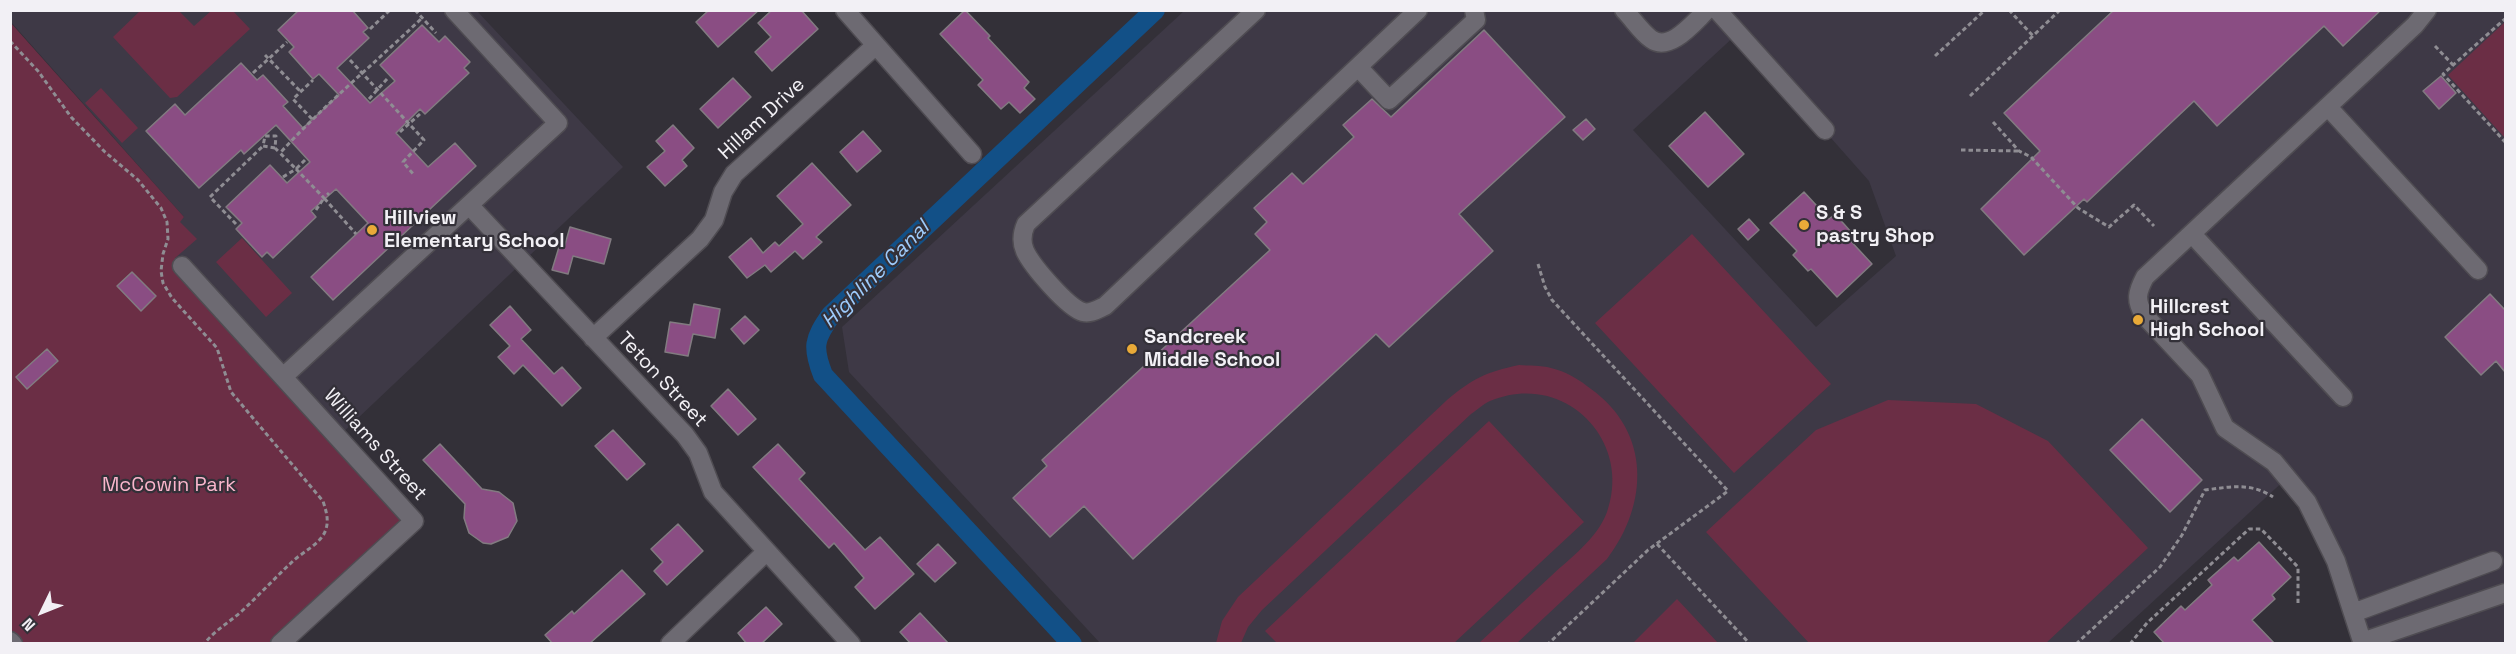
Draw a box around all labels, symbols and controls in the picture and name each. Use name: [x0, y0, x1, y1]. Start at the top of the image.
street label: Hillam Drive: [714, 73, 810, 165]
place label: S & S pastry Shop: [1816, 202, 1934, 249]
place label: Hillview Elementary School: [384, 207, 565, 254]
water label: Highline Canal: [817, 216, 935, 334]
marker: S & S pastry Shop: [1797, 218, 1811, 232]
marker: Hillview Elementary School: [365, 223, 379, 237]
place label: Hillcrest High School: [2150, 296, 2265, 343]
marker: Hillcrest High School: [2131, 313, 2145, 327]
place label: Sandcreek Middle School: [1144, 326, 1280, 373]
street label: Teton Street: [612, 328, 712, 432]
marker: Sandcreek Middle School: [1125, 342, 1139, 356]
street label: Williams Street: [318, 384, 432, 506]
park label: McCowin Park: [102, 474, 236, 498]
north arrow: [12, 582, 72, 642]
text: N: [17, 614, 40, 636]

